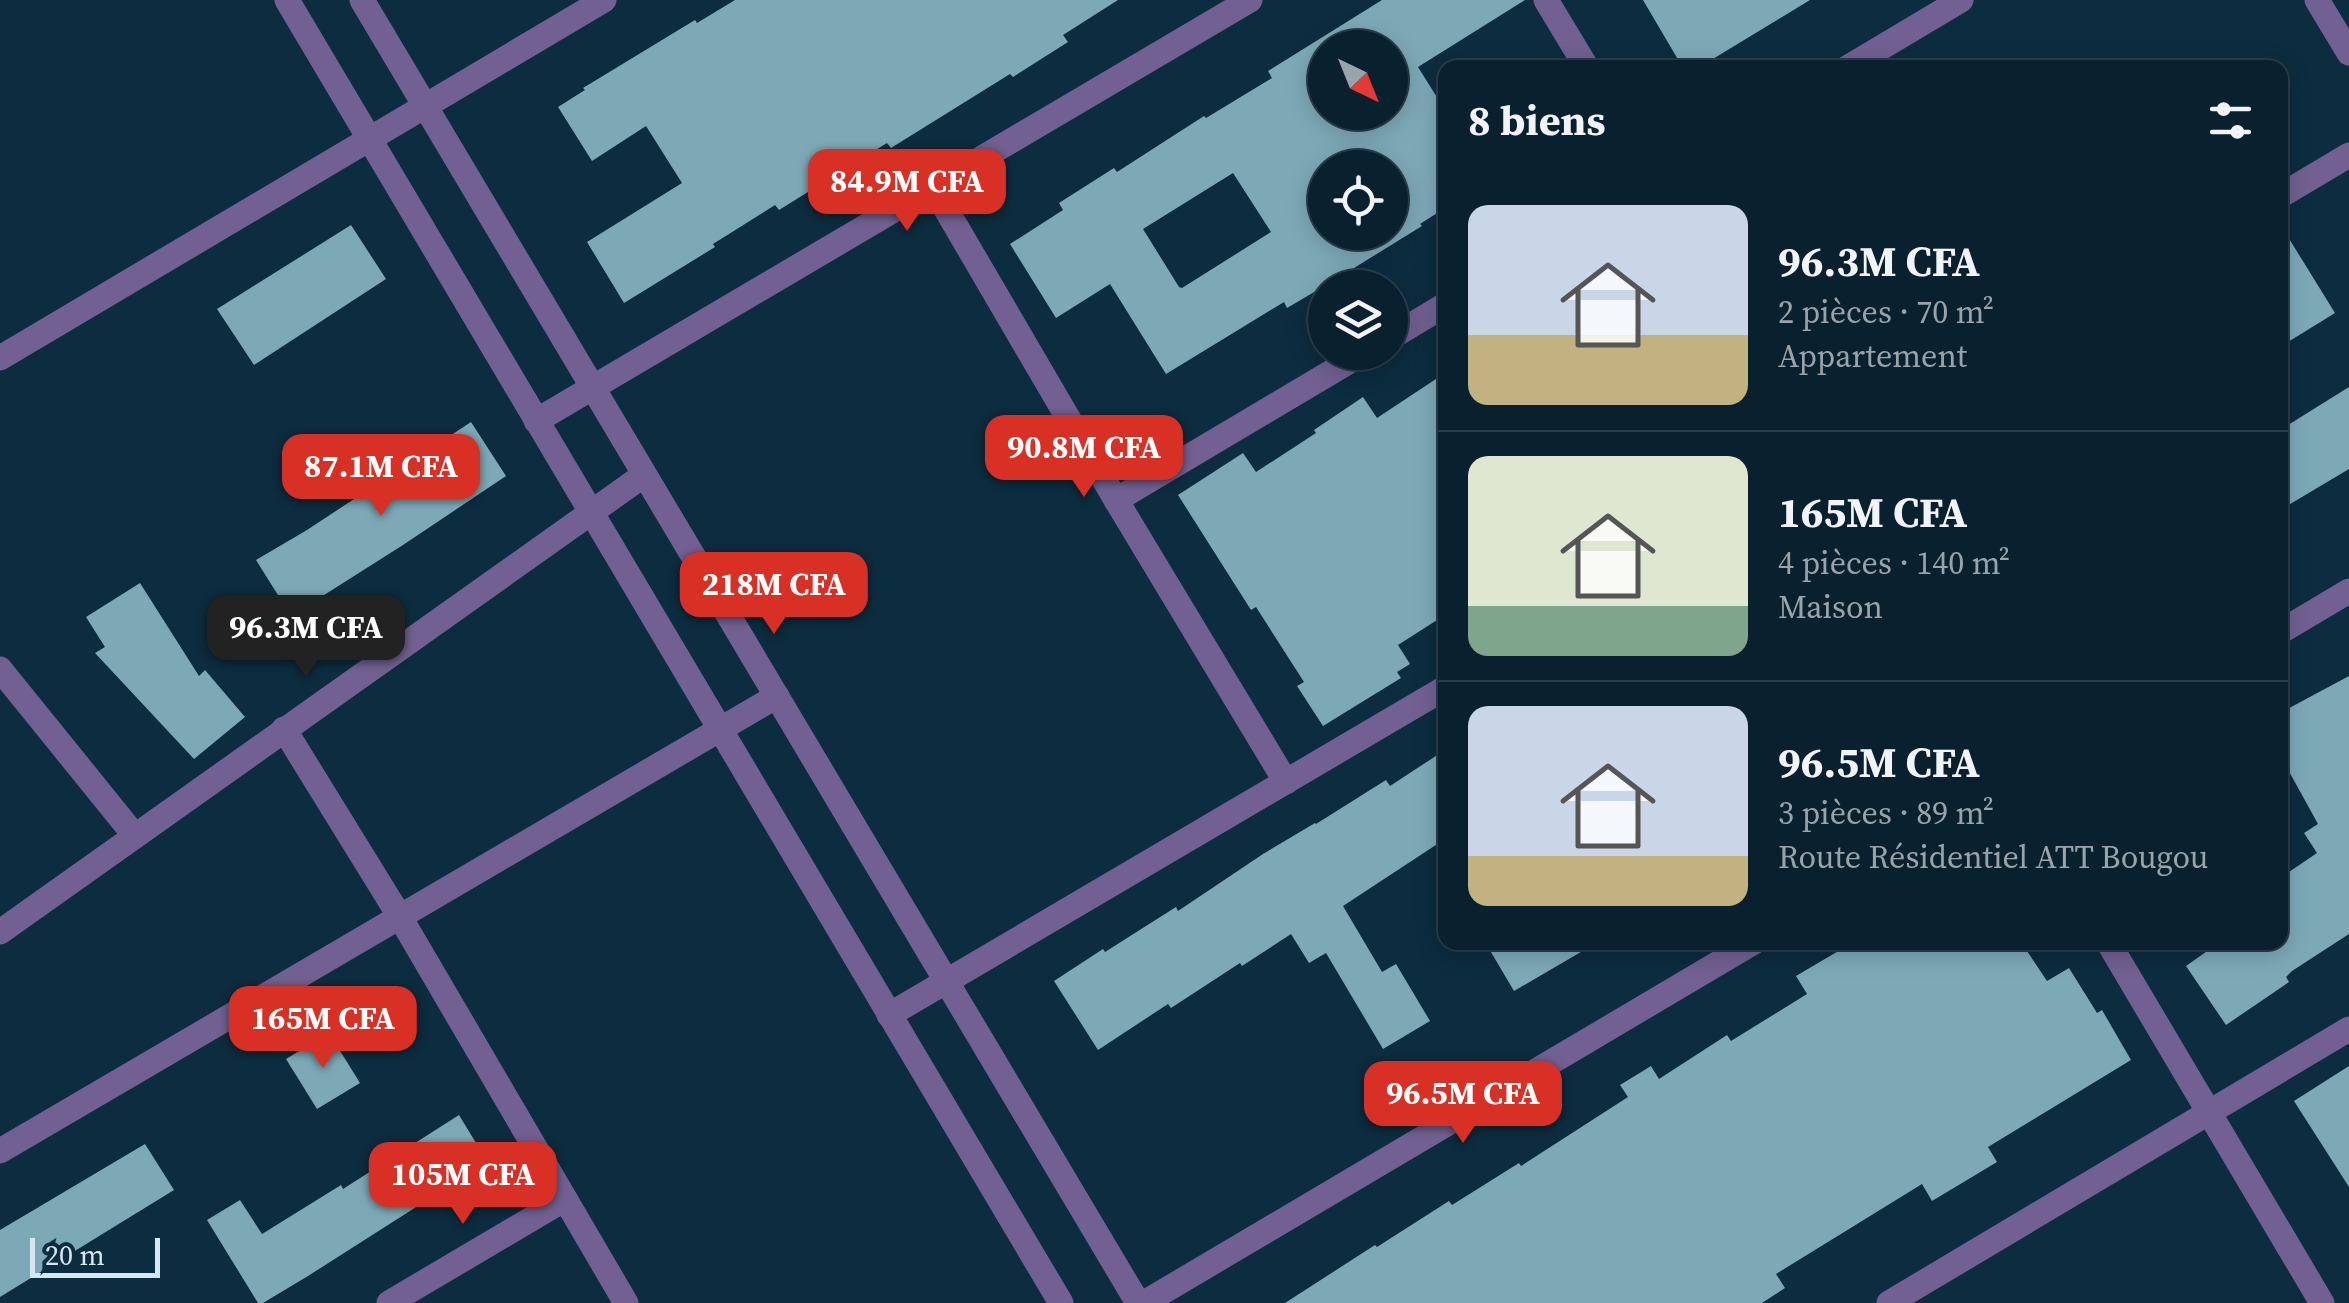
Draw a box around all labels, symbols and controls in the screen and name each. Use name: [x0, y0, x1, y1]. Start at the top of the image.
north arrow: [1308, 30, 1408, 130]
map controls: [1308, 30, 1408, 370]
text: 8 biens: [1468, 91, 1606, 149]
icon: filters: [2203, 93, 2258, 148]
pin: 84.9M CFA: [793, 149, 1021, 234]
button: locate: [1308, 150, 1408, 250]
text: 84.9M CFA: [830, 159, 984, 203]
text: 96.3M CFA: [1778, 232, 1980, 290]
icon: home: [1548, 245, 1668, 365]
button: layers: [1308, 270, 1408, 370]
text: 2 pièces · 70 m²: [1778, 290, 1994, 334]
text: Appartement: [1778, 334, 1967, 378]
pin: 90.8M CFA: [970, 415, 1198, 500]
text: 90.8M CFA: [1007, 425, 1161, 469]
pin: 87.1M CFA: [267, 434, 495, 519]
text: 87.1M CFA: [304, 444, 458, 488]
text: 165M CFA: [1778, 483, 1968, 541]
icon: home: [1548, 496, 1668, 616]
text: 4 pièces · 140 m²: [1778, 541, 2010, 585]
pin: 218M CFA: [671, 552, 877, 637]
text: 218M CFA: [702, 562, 846, 606]
text: Maison: [1778, 585, 1883, 629]
pin: 96.3M CFA: [192, 595, 420, 680]
text: 96.3M CFA: [229, 605, 383, 649]
text: 96.5M CFA: [1778, 733, 1980, 791]
icon: home: [1548, 746, 1668, 866]
text: 3 pièces · 89 m²: [1778, 791, 1994, 835]
text: Route Résidentiel ATT Bougou: [1778, 835, 2209, 879]
pin: 165M CFA: [220, 986, 426, 1071]
text: 165M CFA: [251, 996, 395, 1040]
pin: 96.5M CFA: [1349, 1061, 1577, 1146]
text: 96.5M CFA: [1386, 1071, 1540, 1115]
pin: 105M CFA: [360, 1142, 566, 1227]
text: 105M CFA: [391, 1152, 535, 1196]
scale bar: [30, 1233, 160, 1278]
text: 20 m: [45, 1236, 105, 1274]

